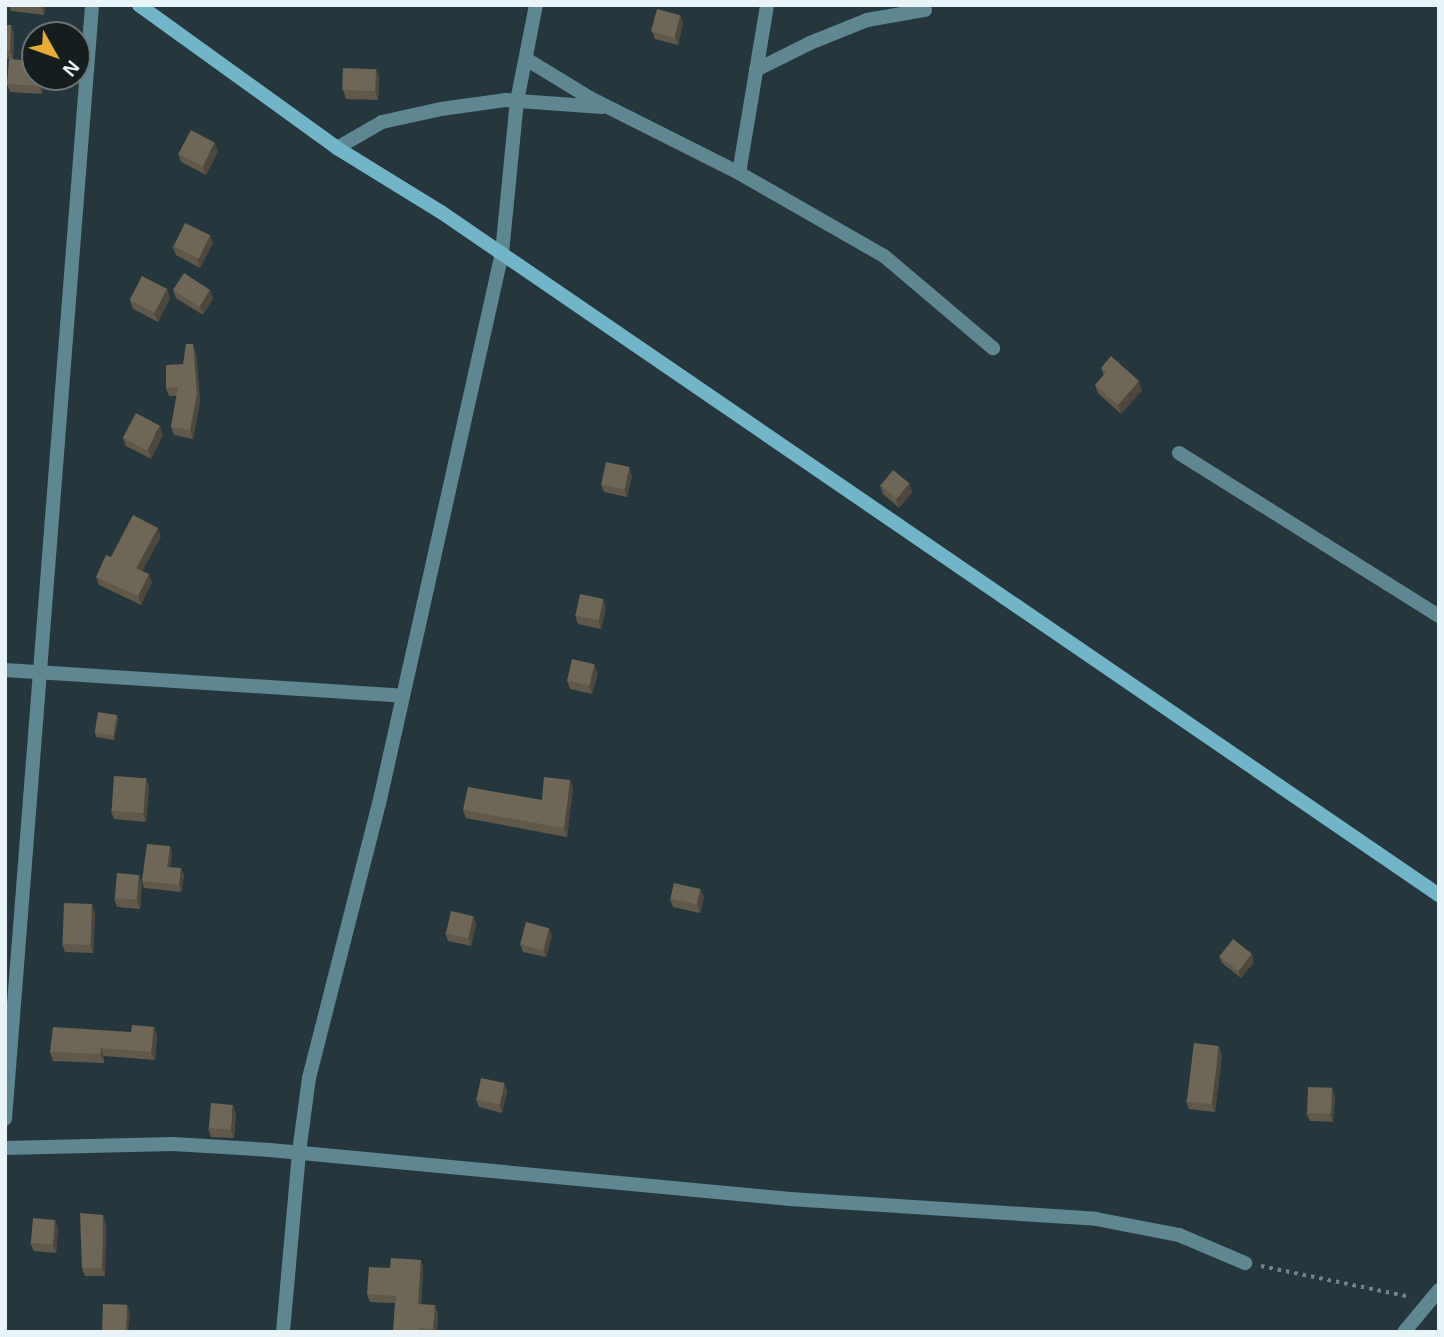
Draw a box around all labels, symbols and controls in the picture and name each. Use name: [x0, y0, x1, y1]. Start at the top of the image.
north arrow: [21, 21, 91, 91]
text: N: [58, 57, 83, 81]

